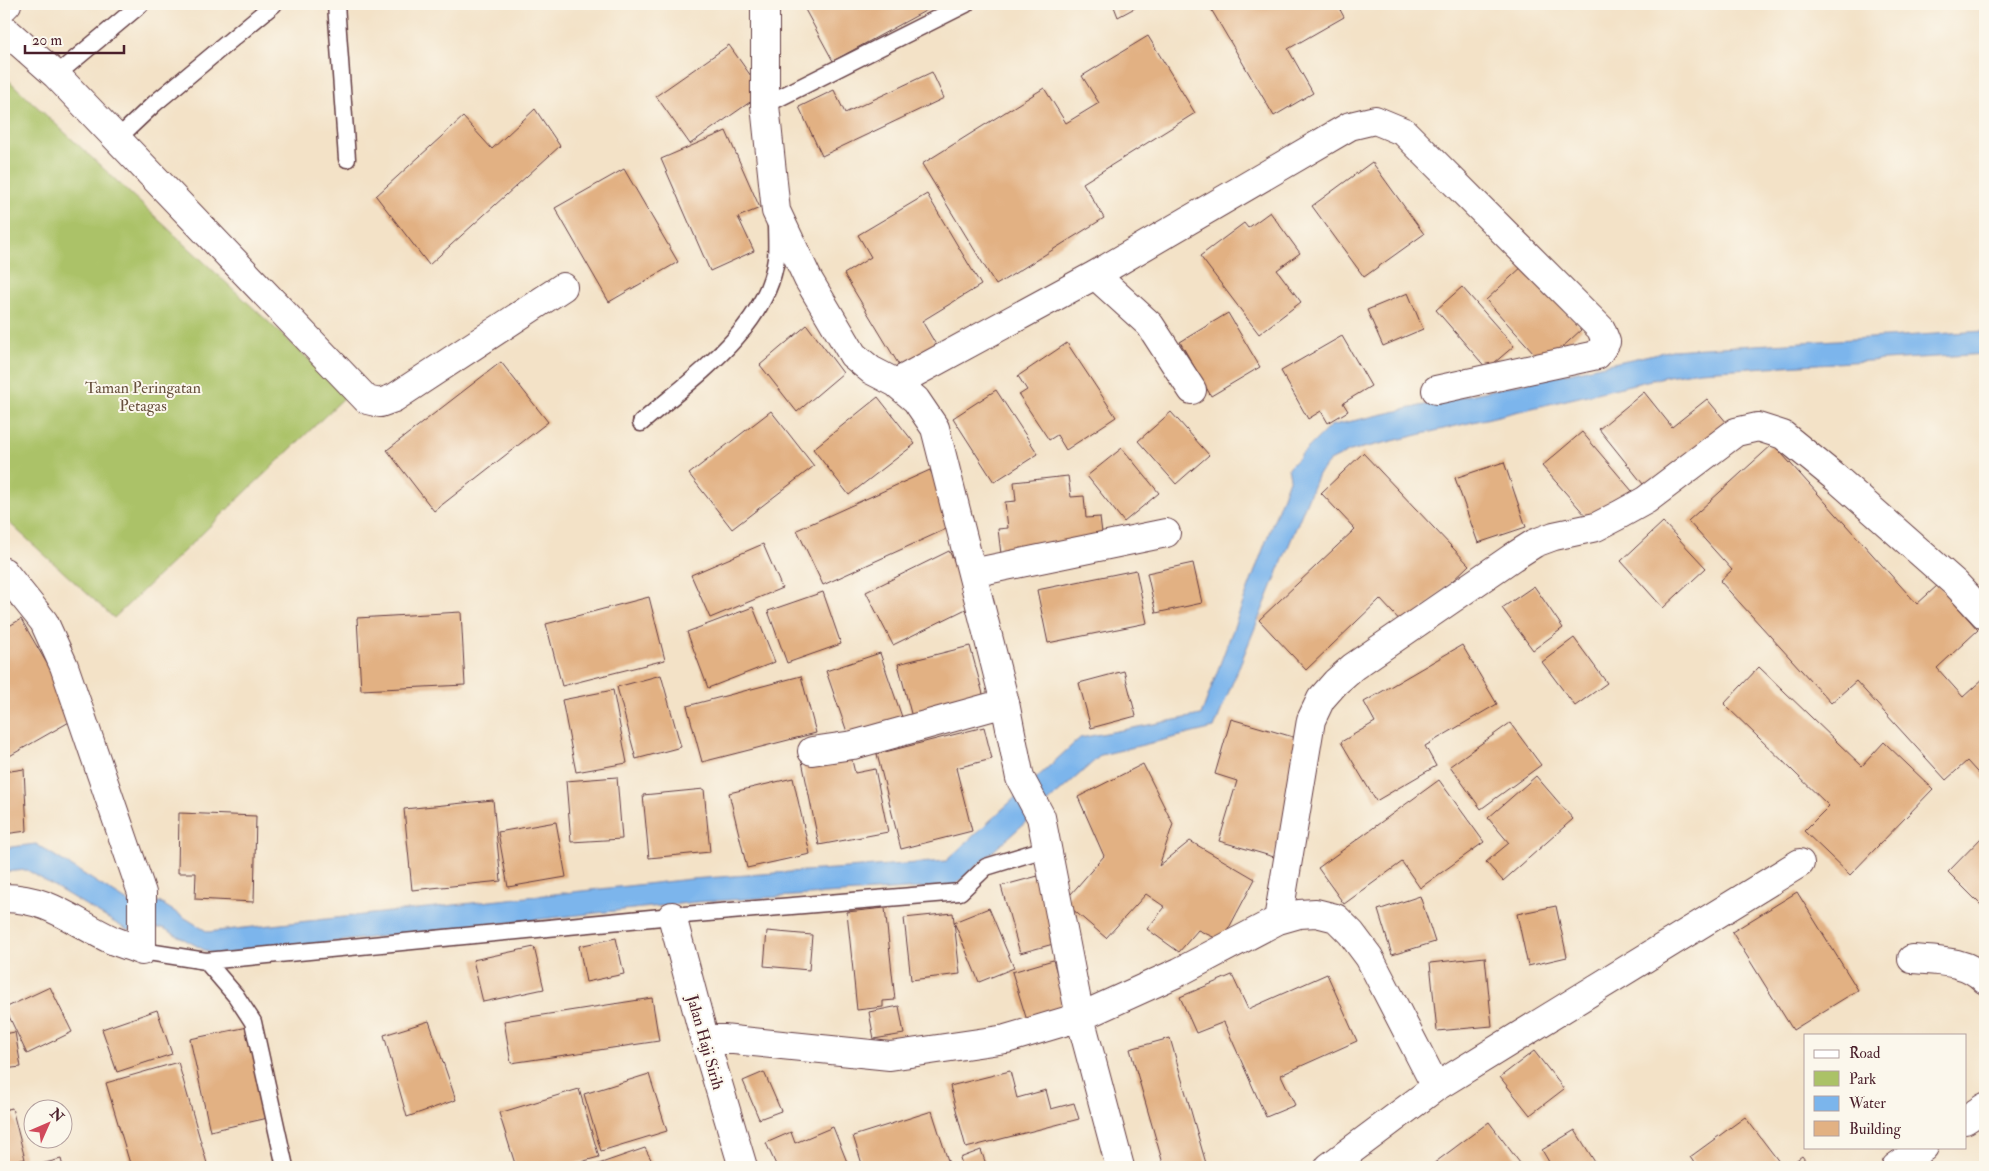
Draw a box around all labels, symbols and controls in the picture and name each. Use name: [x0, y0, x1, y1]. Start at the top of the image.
scale bar: [25, 22, 124, 54]
text: 20 m: [32, 31, 62, 50]
park label: Taman Peringatan Petagas: [85, 378, 201, 416]
street label: Jalan Haji Sirih: [681, 992, 728, 1093]
legend: [1804, 1034, 1966, 1148]
text: Road: [1849, 1044, 1881, 1063]
text: Park: [1849, 1070, 1876, 1089]
text: Water: [1848, 1094, 1886, 1113]
north arrow: [22, 1098, 72, 1148]
text: N: [46, 1104, 68, 1126]
text: Building: [1849, 1120, 1901, 1139]

